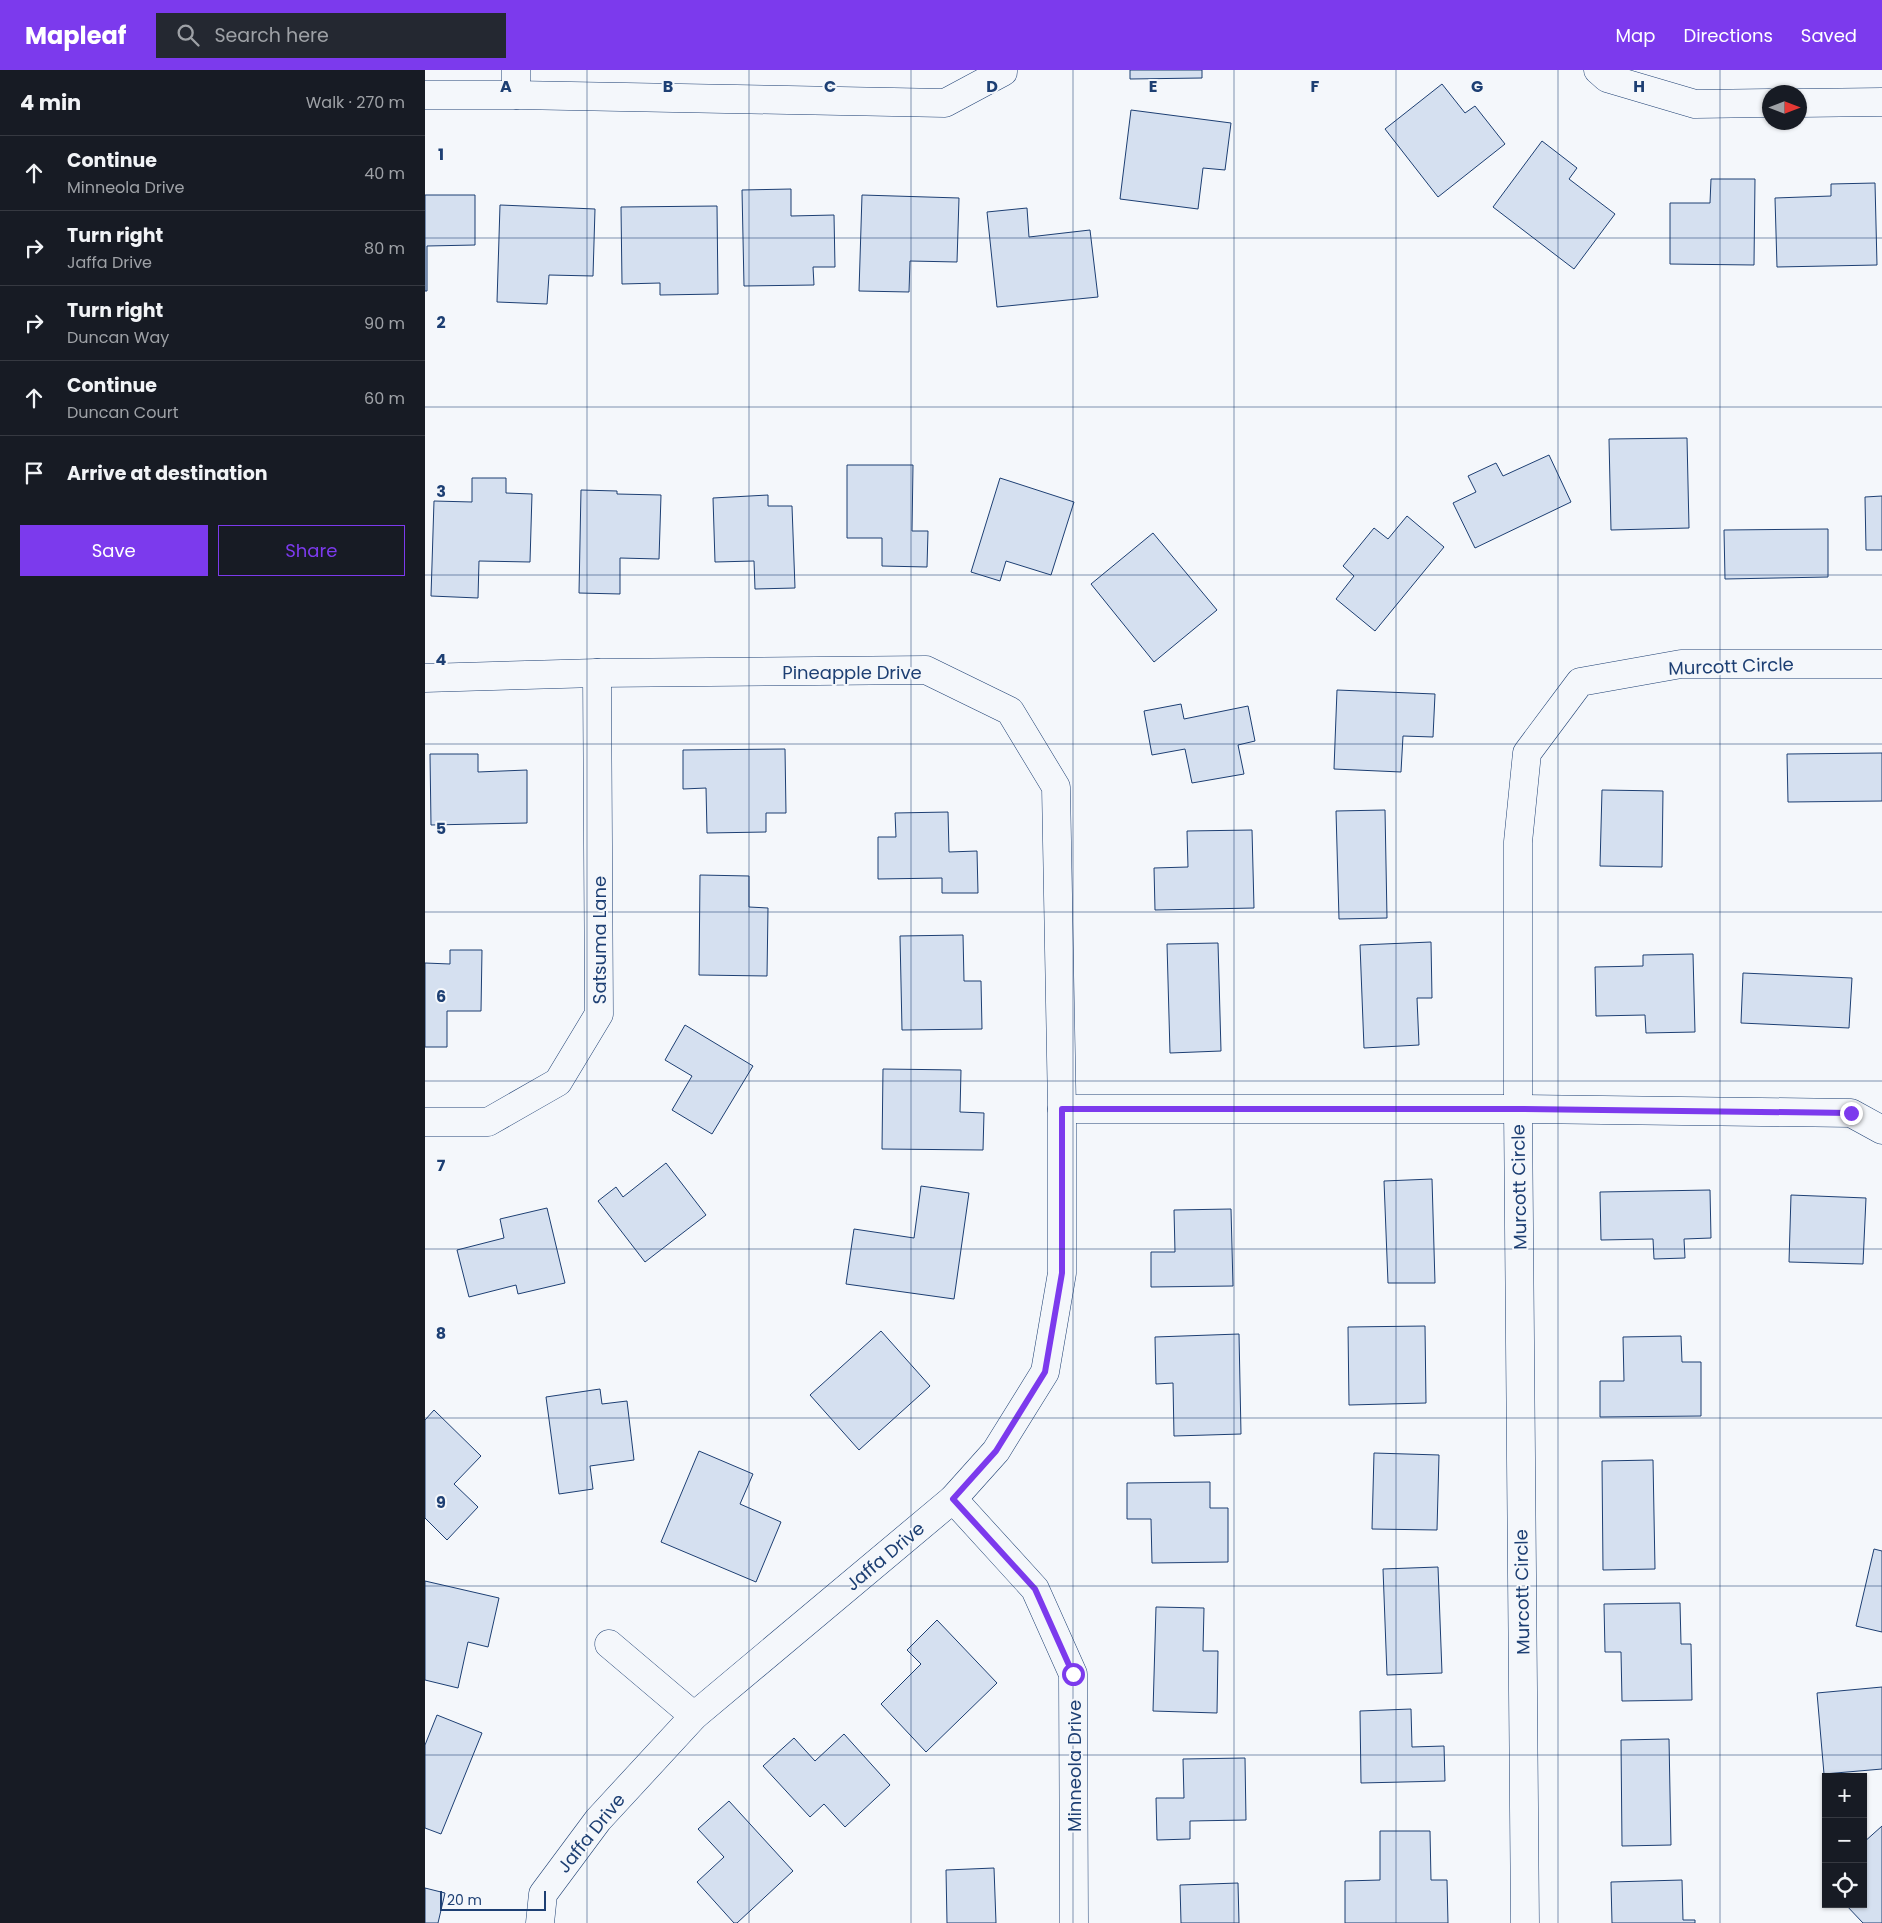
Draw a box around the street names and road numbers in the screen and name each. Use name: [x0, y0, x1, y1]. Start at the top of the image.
street label: Murcott Circle: [1668, 651, 1794, 681]
street label: Pineapple Drive: [782, 660, 922, 685]
street label: Satsuma Lane: [587, 876, 612, 1004]
street label: Murcott Circle: [1505, 1124, 1533, 1250]
street label: Jaffa Drive: [840, 1516, 930, 1596]
street label: Murcott Circle: [1508, 1529, 1536, 1655]
street label: Minneola Drive: [1062, 1700, 1087, 1832]
street label: Jaffa Drive: [551, 1788, 631, 1878]

